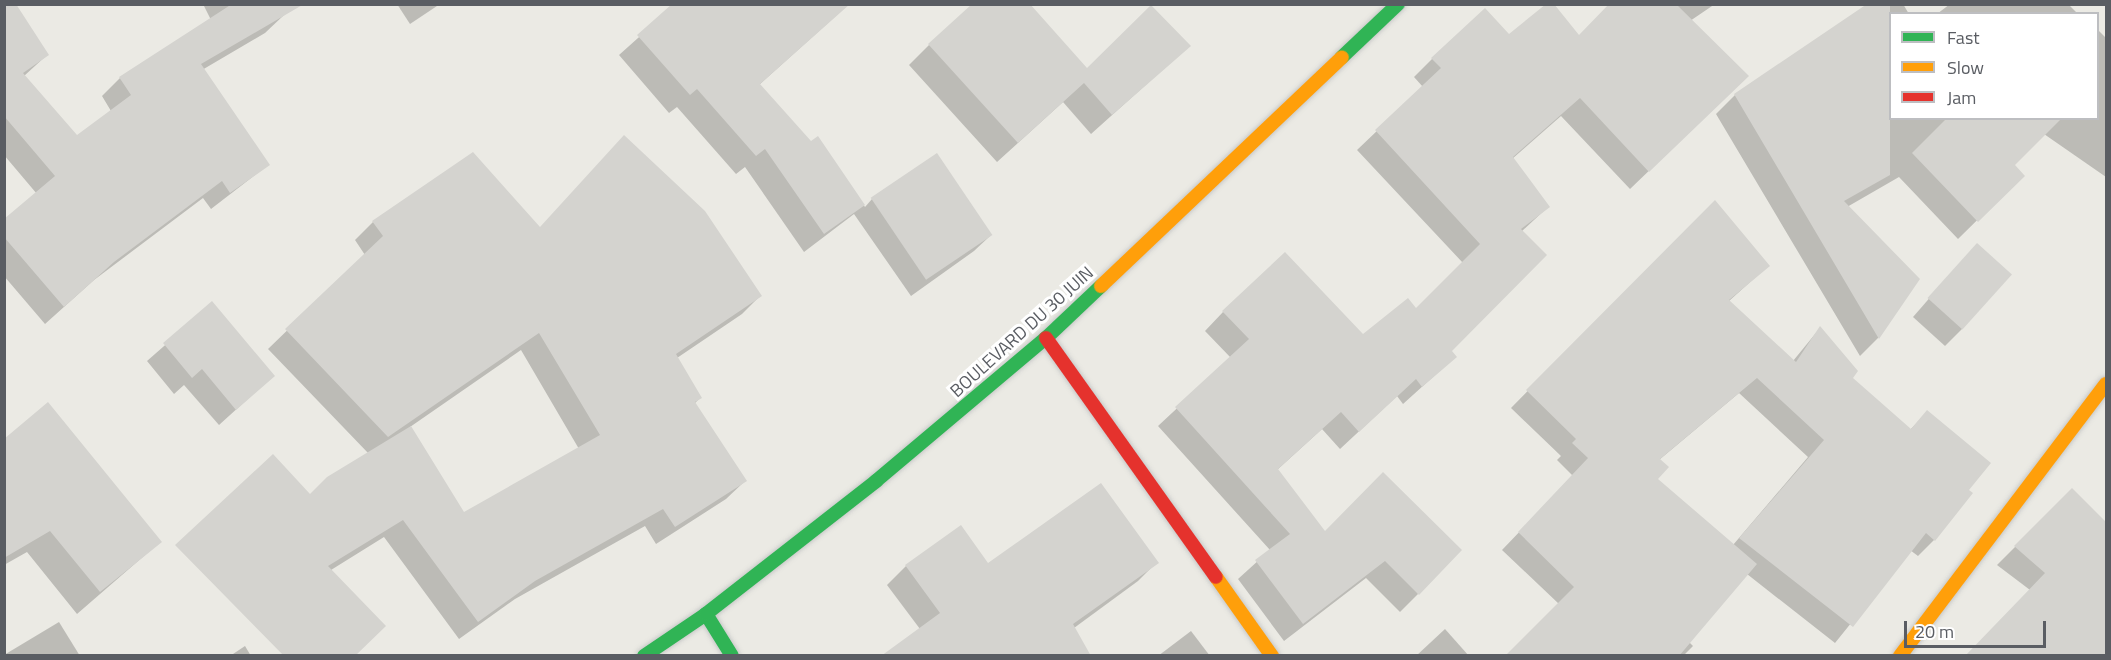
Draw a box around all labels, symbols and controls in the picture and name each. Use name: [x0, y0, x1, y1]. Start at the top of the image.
legend: [1889, 12, 2099, 120]
text: Fast: [1947, 24, 1980, 51]
text: Slow: [1947, 54, 1984, 81]
text: Jam: [1947, 84, 1976, 111]
street label: BOULEVARD DU 30 JUIN: [946, 262, 1098, 402]
scale bar: [1907, 609, 2050, 647]
text: 20 m: [1915, 618, 1954, 645]

